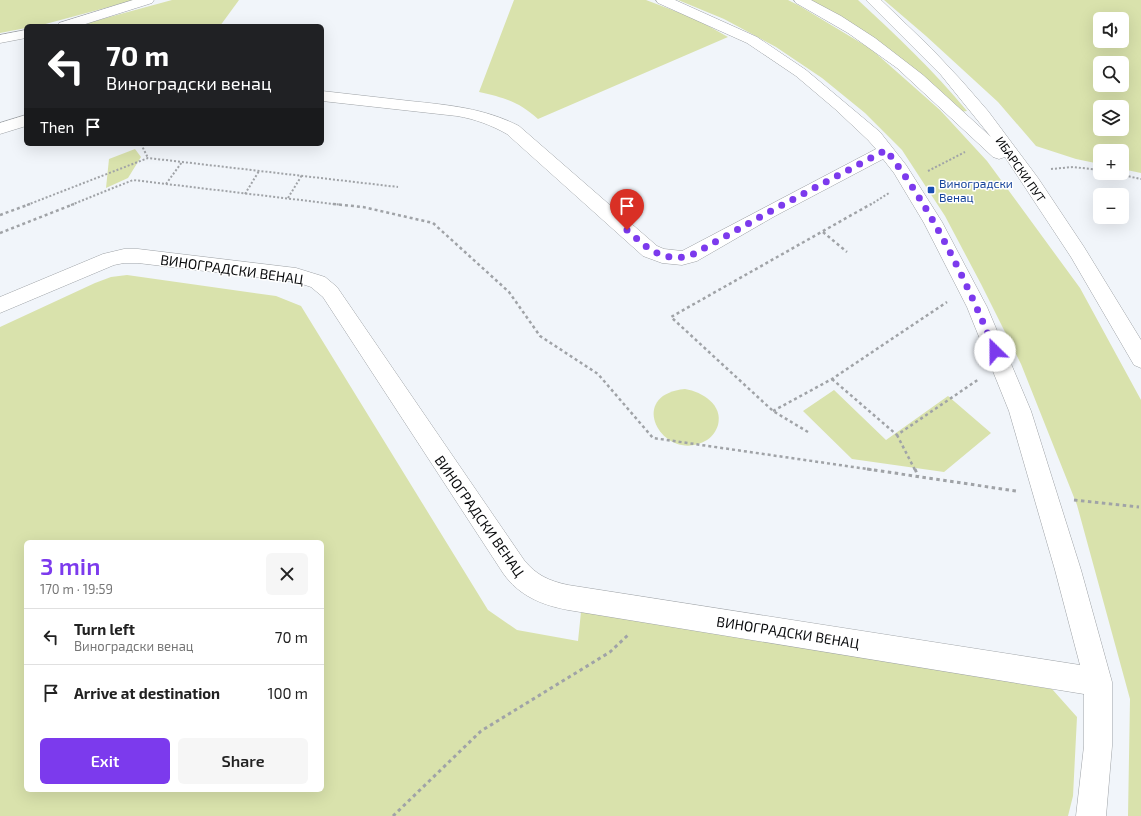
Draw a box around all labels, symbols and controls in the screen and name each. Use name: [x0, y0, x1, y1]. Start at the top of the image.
map controls: [1093, 12, 1129, 224]
button: sound: [1093, 12, 1129, 48]
text: 70 m: [106, 38, 169, 72]
icon: left: [40, 40, 92, 92]
button: search: [1093, 56, 1129, 92]
text: Виноградски венац: [106, 72, 272, 94]
button: layers: [1093, 100, 1129, 136]
icon: arrive: [82, 116, 104, 138]
text: Then: [40, 118, 74, 136]
street label: ИБАРСКИ ПУТ: [993, 134, 1049, 204]
button: +: [1093, 144, 1129, 180]
place label: Виноградски Венац: [939, 176, 1013, 204]
marker: Виноградски Венац: [926, 185, 936, 195]
button: −: [1093, 188, 1129, 224]
pin: [610, 189, 644, 230]
icon: arrive: [616, 195, 638, 217]
street label: ВИНОГРАДСКИ ВЕНАЦ: [159, 251, 305, 288]
position arrow: [974, 330, 1016, 372]
street label: ВИНОГРАДСКИ ВЕНАЦ: [432, 452, 529, 580]
text: 3 min: [40, 551, 100, 580]
button: close: [266, 553, 308, 595]
text: 170 m · 19:59: [40, 581, 113, 597]
street label: ВИНОГРАДСКИ ВЕНАЦ: [715, 612, 861, 652]
text: Turn left: [74, 620, 135, 638]
icon: left: [40, 626, 62, 648]
text: 70 m: [275, 628, 308, 646]
text: Виноградски венац: [74, 638, 194, 654]
icon: arrive: [40, 682, 62, 704]
text: Arrive at destination: [74, 684, 220, 702]
text: 100 m: [267, 684, 308, 702]
button: Exit: [40, 738, 170, 784]
button: Share: [178, 738, 308, 784]

